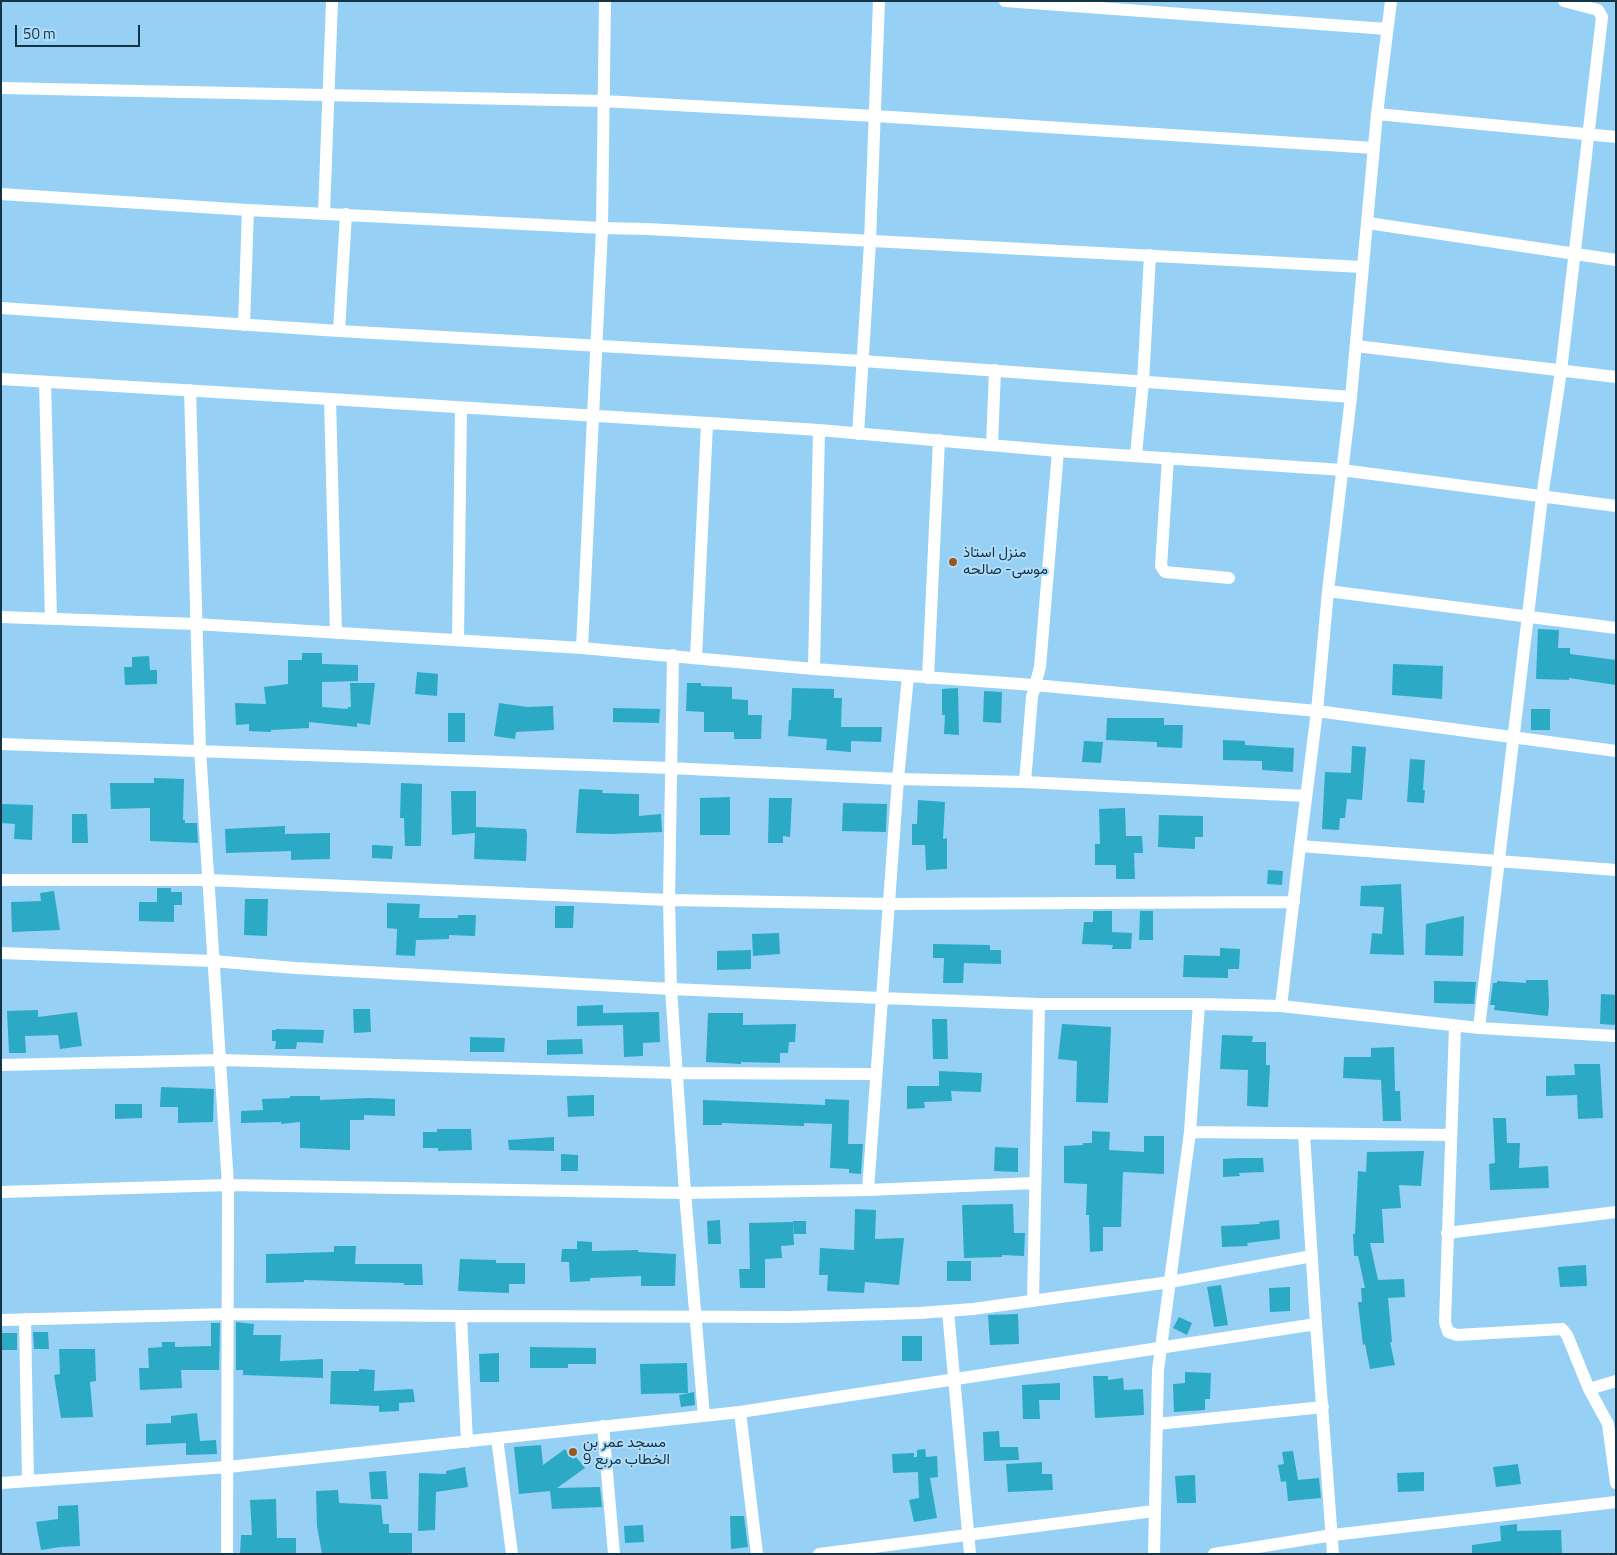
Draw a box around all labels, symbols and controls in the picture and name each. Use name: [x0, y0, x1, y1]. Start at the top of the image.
scale bar: [18, 15, 142, 47]
text: 50 m: [23, 22, 56, 45]
place label: منزل استاذ موسى- صالحه: [963, 544, 1048, 579]
marker: منزل استاذ موسى- صالحه: [947, 556, 959, 568]
place label: مسجد عمر بن الخطاب مربع 9: [583, 1434, 670, 1469]
marker: مسجد عمر بن الخطاب مربع 9: [567, 1446, 579, 1458]

